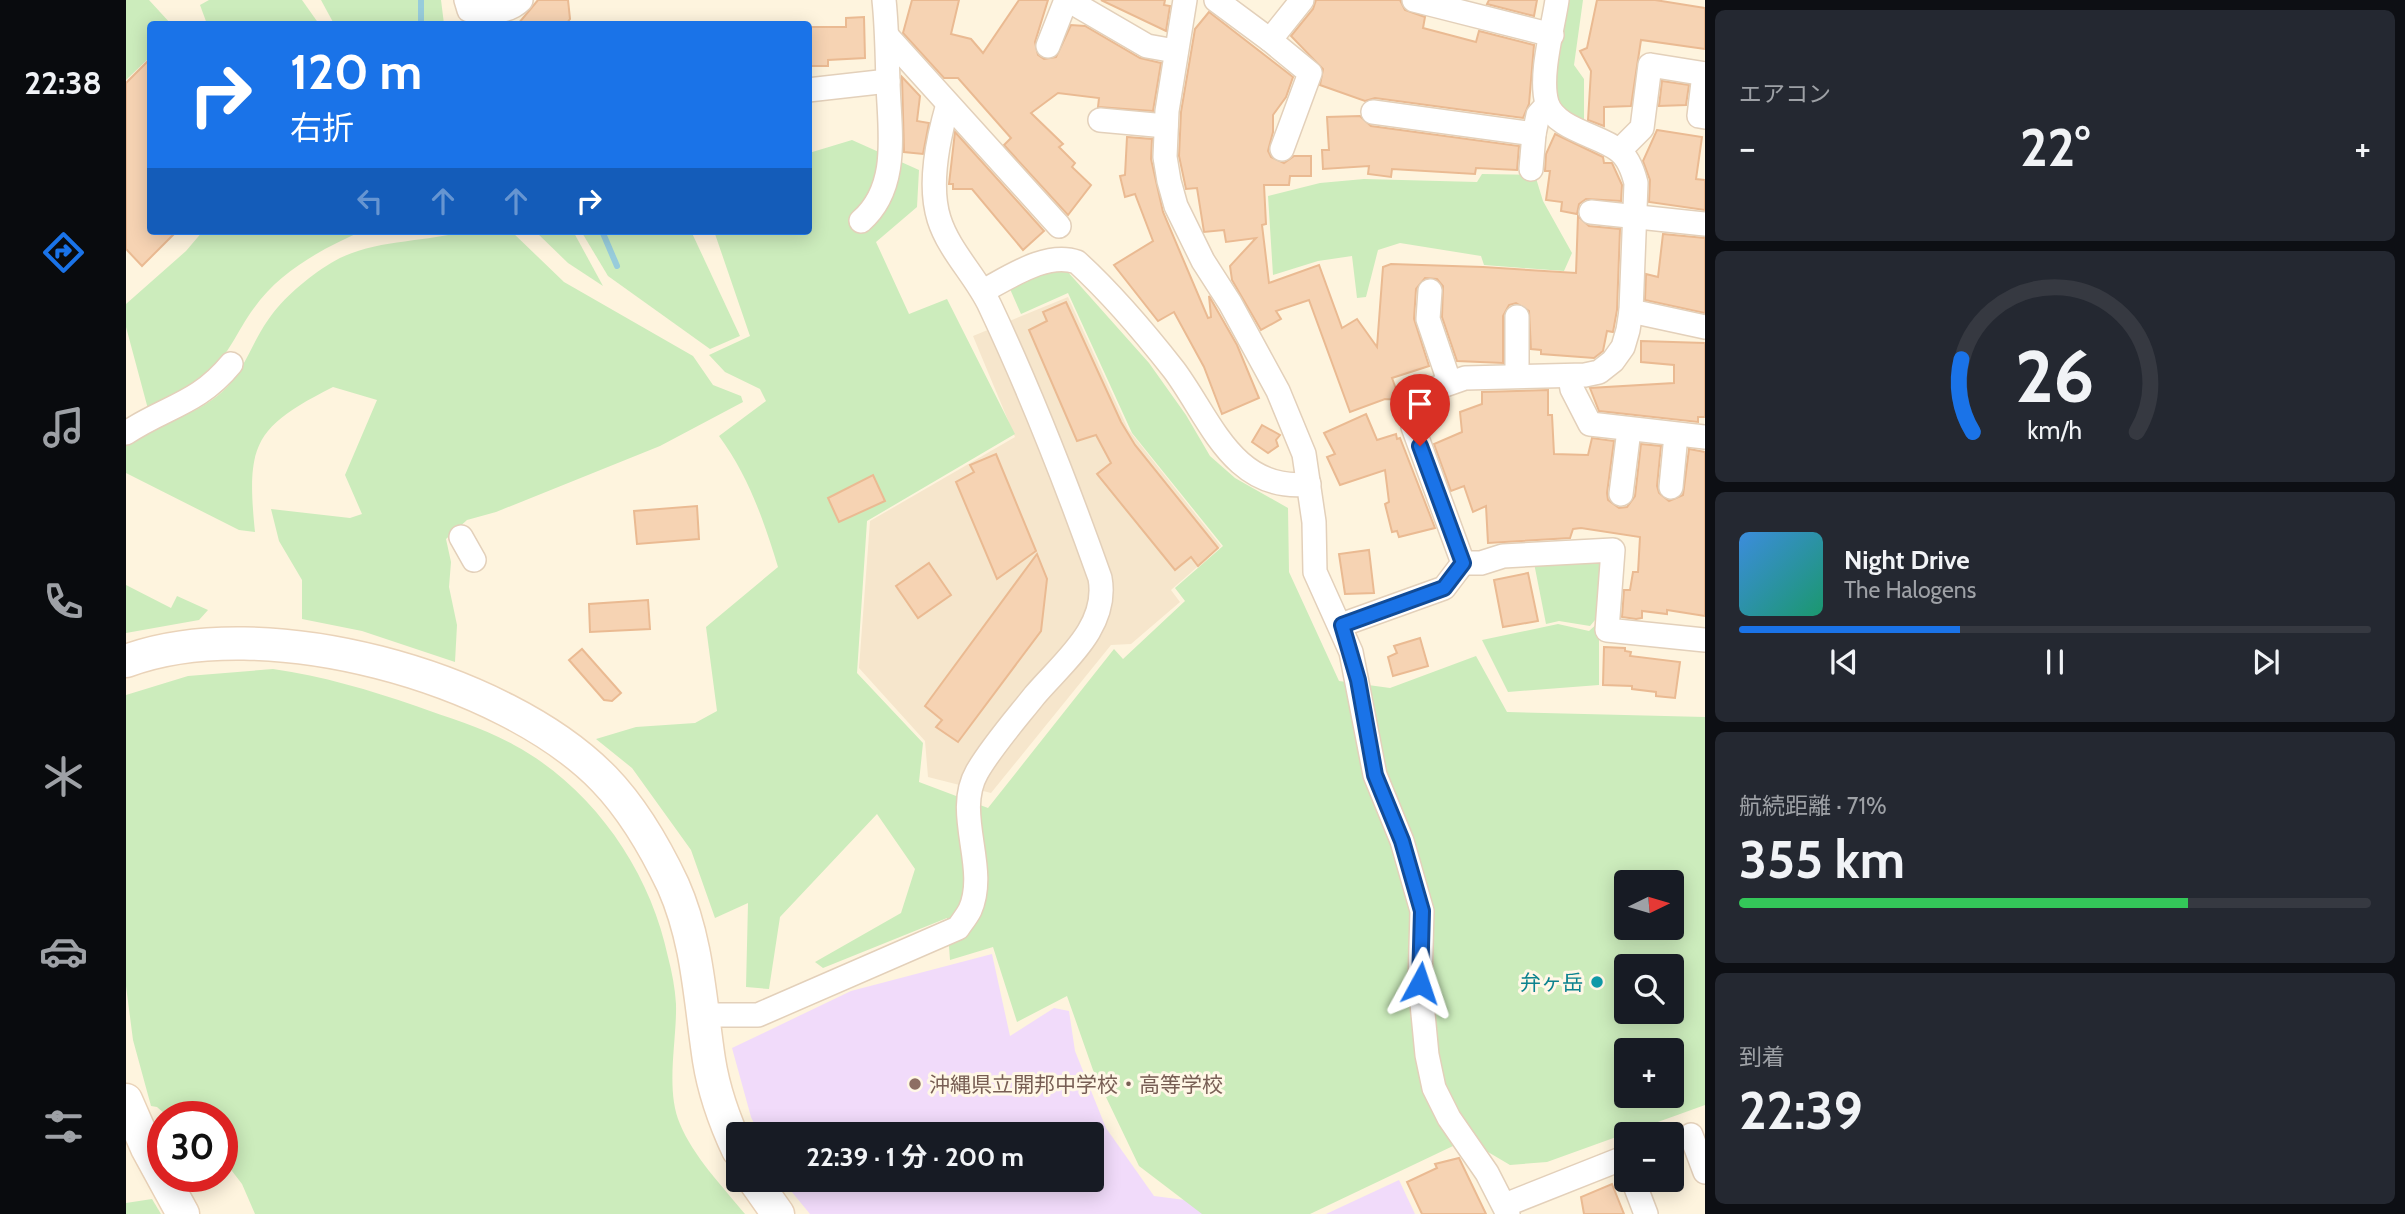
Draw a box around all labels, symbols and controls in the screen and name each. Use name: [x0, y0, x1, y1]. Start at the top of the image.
text: 120 m: [290, 42, 422, 101]
icon: right: [175, 49, 266, 140]
text: 22:38: [24, 63, 102, 102]
text: エアコン: [1739, 80, 1831, 108]
text: 右折: [290, 108, 354, 147]
text: 22°: [2020, 116, 2090, 179]
text: −: [1739, 124, 1756, 171]
text: +: [2354, 124, 2371, 171]
icon: left: [351, 182, 389, 220]
icon: ahead: [424, 182, 462, 220]
icon: ahead: [497, 182, 535, 220]
icon: right: [570, 182, 608, 220]
icon: directions: [39, 228, 88, 277]
text: 26: [2015, 333, 2095, 421]
pin: [1390, 374, 1450, 446]
icon: arrive: [1401, 385, 1439, 423]
icon: music: [39, 403, 88, 452]
text: km/h: [2028, 415, 2082, 445]
text: Night Drive: [1844, 544, 1970, 576]
text: The Halogens: [1844, 576, 1976, 604]
icon: phone: [39, 577, 88, 626]
icon: previous: [1825, 643, 1863, 681]
icon: pause: [2036, 643, 2074, 681]
icon: next: [2247, 643, 2285, 681]
icon: climate: [39, 752, 88, 801]
text: 航続距離 · 71%: [1739, 792, 1887, 820]
text: 355 km: [1739, 828, 1905, 891]
north arrow: [1614, 870, 1684, 940]
map controls: [1614, 870, 1684, 1192]
icon: car: [39, 927, 88, 976]
position arrow: [1383, 946, 1457, 1020]
button: search: [1614, 954, 1684, 1024]
place label: 弁ヶ岳: [1520, 970, 1583, 995]
marker: 弁ヶ岳: [1589, 974, 1605, 990]
button: +: [1614, 1038, 1684, 1108]
text: 到着: [1739, 1043, 1785, 1071]
place label: 沖縄県立開邦中学校・高等学校: [929, 1072, 1223, 1097]
marker: 沖縄県立開邦中学校・高等学校: [907, 1076, 923, 1092]
text: 22:39: [1739, 1079, 1863, 1142]
speed limit sign: 30: [147, 1101, 238, 1192]
icon: filters: [39, 1102, 88, 1151]
button: −: [1614, 1122, 1684, 1192]
text: 22:39 · 1 分 · 200 m: [806, 1141, 1024, 1173]

